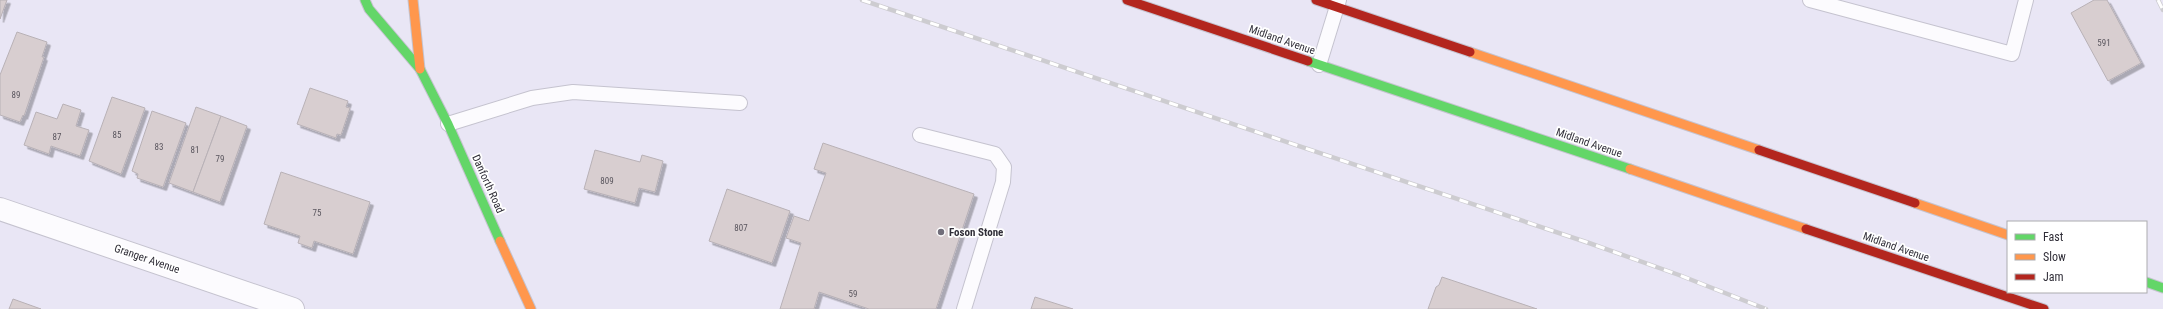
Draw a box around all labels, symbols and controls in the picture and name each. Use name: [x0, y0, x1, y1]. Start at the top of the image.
street label: Midland Avenue: [1247, 23, 1317, 57]
house number: 591: [2097, 38, 2111, 48]
house number: 89: [12, 90, 20, 100]
street label: Midland Avenue: [1554, 126, 1624, 160]
house number: 85: [113, 130, 122, 140]
house number: 87: [53, 132, 62, 142]
house number: 83: [155, 142, 163, 152]
house number: 81: [191, 145, 199, 155]
street label: Danforth Road: [469, 153, 507, 215]
house number: 79: [216, 154, 224, 164]
house number: 809: [600, 176, 614, 186]
house number: 75: [313, 208, 322, 218]
legend: [2007, 221, 2147, 293]
house number: 807: [734, 223, 748, 233]
place label: Foson Stone: [949, 226, 1003, 239]
marker: Foson Stone: [936, 227, 946, 237]
street label: Midland Avenue: [1861, 230, 1931, 264]
text: Fast: [2043, 230, 2064, 244]
street label: Granger Avenue: [113, 242, 181, 276]
text: Slow: [2043, 250, 2066, 264]
text: Jam: [2043, 270, 2064, 284]
house number: 59: [849, 289, 857, 299]

